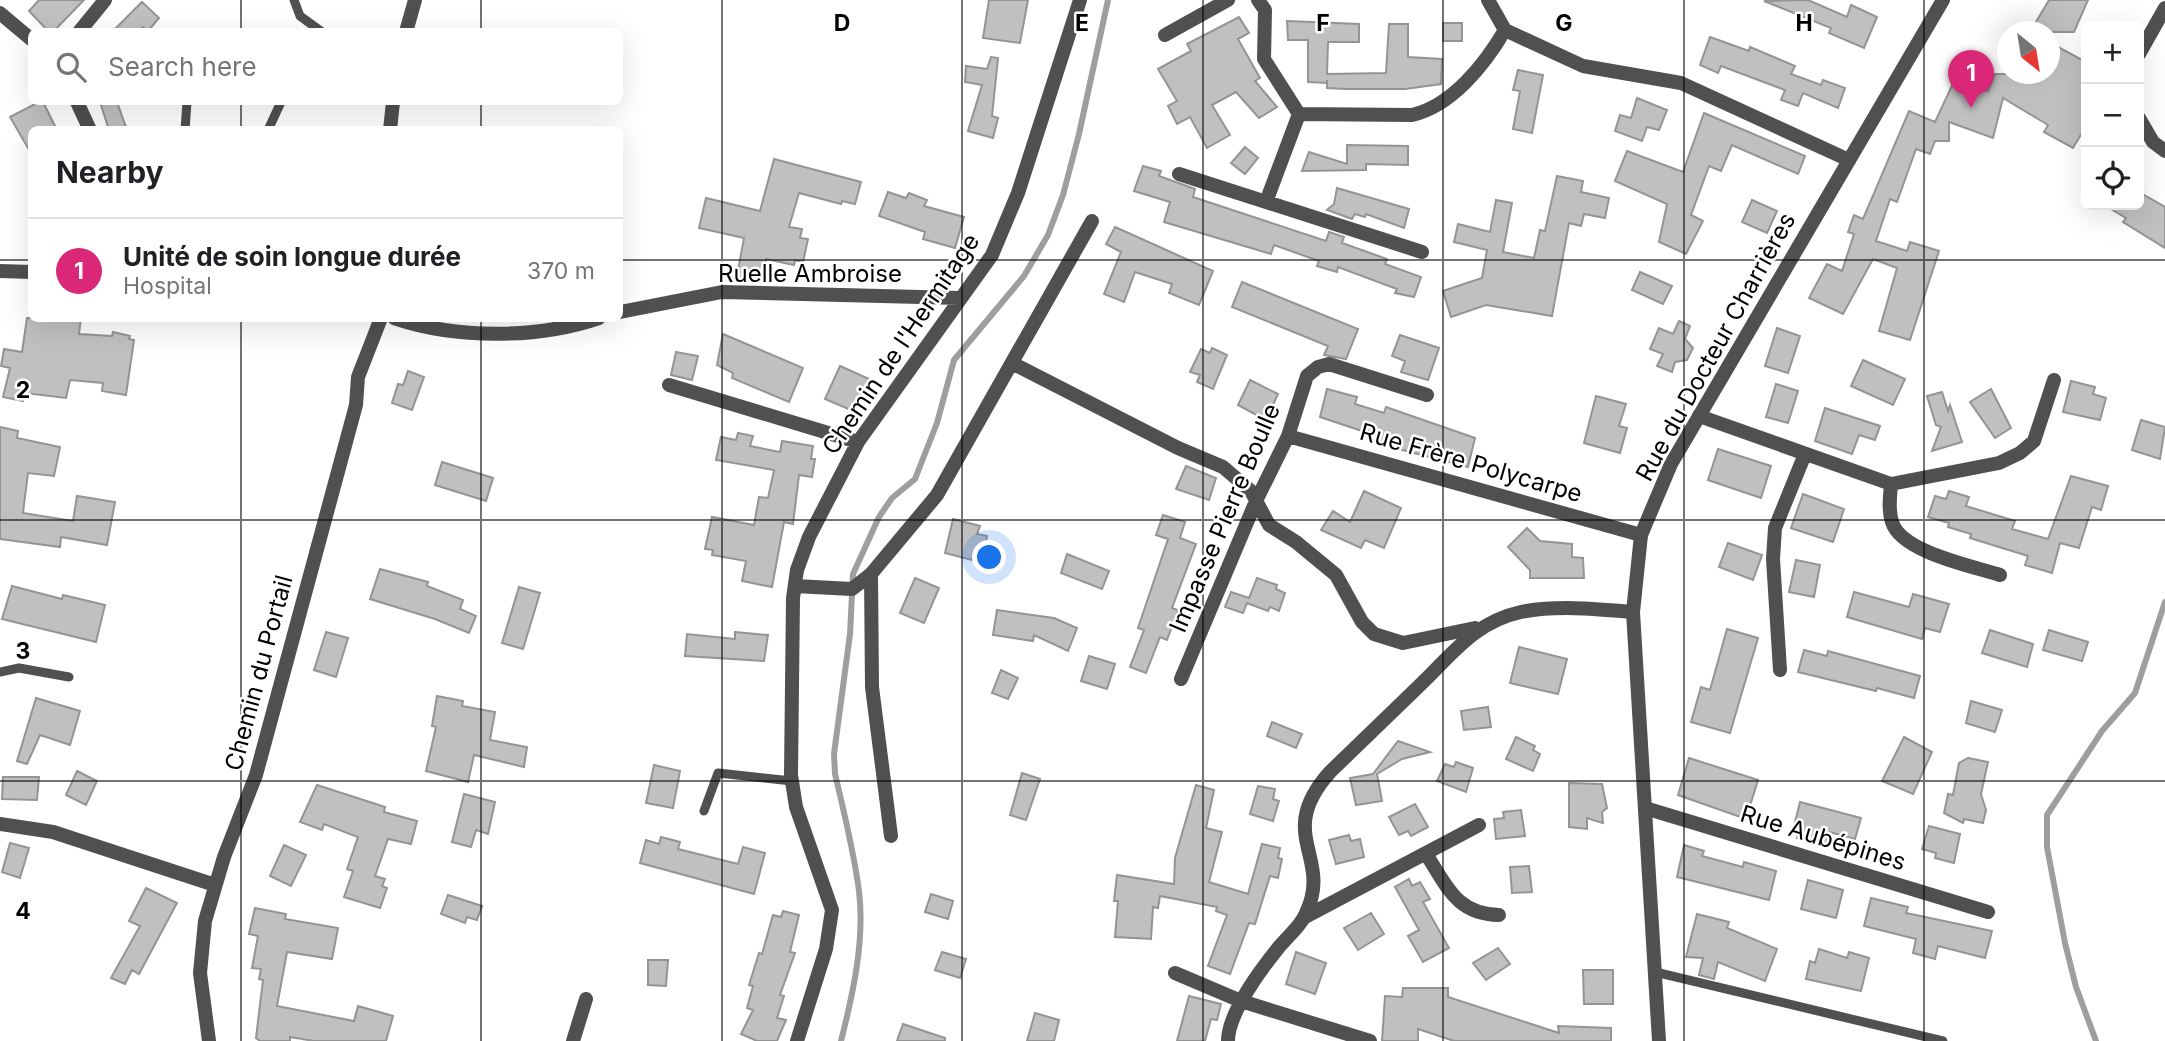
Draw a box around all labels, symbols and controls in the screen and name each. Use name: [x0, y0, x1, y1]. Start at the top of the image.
text: D: [834, 9, 850, 37]
text: E: [1075, 9, 1089, 37]
text: F: [1316, 9, 1330, 37]
text: G: [1555, 9, 1573, 37]
text: H: [1795, 9, 1813, 37]
north arrow: [1997, 21, 2060, 84]
map controls: [2081, 21, 2144, 210]
button: +: [2081, 21, 2144, 84]
search box: [28, 28, 623, 105]
icon: search: [52, 48, 90, 86]
pin: 1: [1948, 50, 1994, 108]
text: Search here: [108, 51, 257, 82]
button: −: [2081, 84, 2144, 147]
button: locate: [2081, 147, 2144, 210]
text: Nearby: [56, 154, 164, 190]
street label: Rue du Docteur Charrières: [1630, 208, 1801, 486]
street label: Chemin de l'Hermitage: [816, 228, 985, 460]
text: Unité de soin longue durée: [123, 241, 461, 272]
text: 1: [74, 257, 84, 285]
text: 370 m: [527, 257, 595, 285]
street label: Ruelle Ambroise: [718, 259, 902, 288]
text: Hospital: [123, 272, 212, 300]
text: 2: [16, 376, 30, 404]
street label: Impasse Pierre Boulle: [1163, 399, 1286, 637]
street label: Rue Frère Polycarpe: [1357, 417, 1586, 508]
your location: [972, 540, 1006, 574]
street label: Chemin du Portail: [218, 572, 299, 774]
text: 3: [16, 637, 30, 665]
street label: Rue Aubépines: [1737, 799, 1909, 876]
text: 4: [15, 897, 31, 925]

